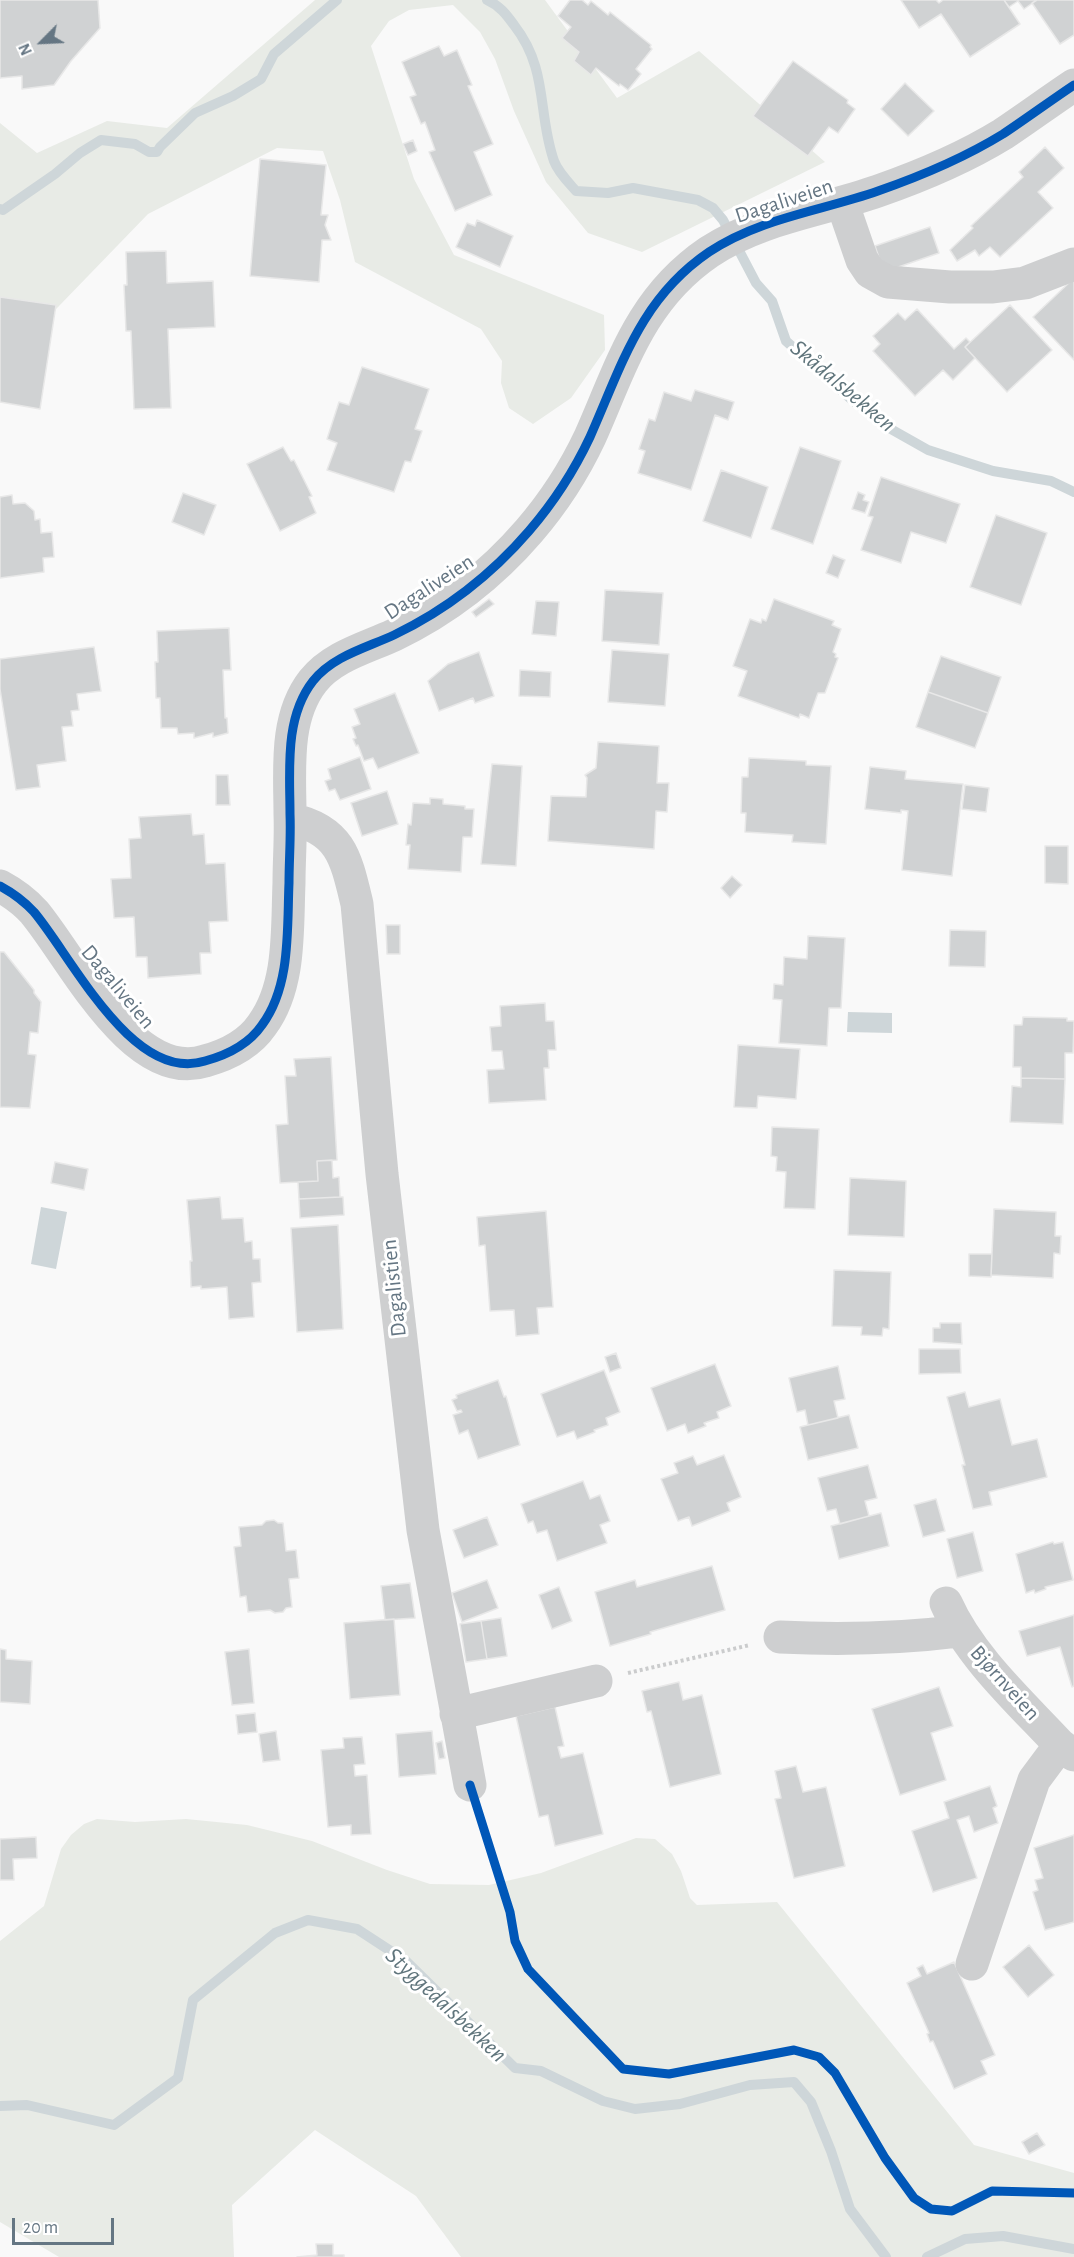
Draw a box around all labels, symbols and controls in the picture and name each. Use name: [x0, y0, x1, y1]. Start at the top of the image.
north arrow: [12, 12, 72, 72]
text: N: [16, 41, 35, 58]
street label: Dagaliveien: [732, 173, 836, 229]
water label: Skådalsbekken: [784, 334, 902, 438]
street label: Dagaliveien: [379, 548, 479, 626]
street label: Dagaliveien: [75, 940, 161, 1034]
street label: Dagalistien: [376, 1238, 412, 1338]
street label: Bjørnveien: [964, 1640, 1046, 1726]
water label: Styggedalsbekken: [379, 1941, 513, 2069]
scale bar: [15, 2206, 117, 2244]
text: 20 m: [23, 2219, 58, 2237]

